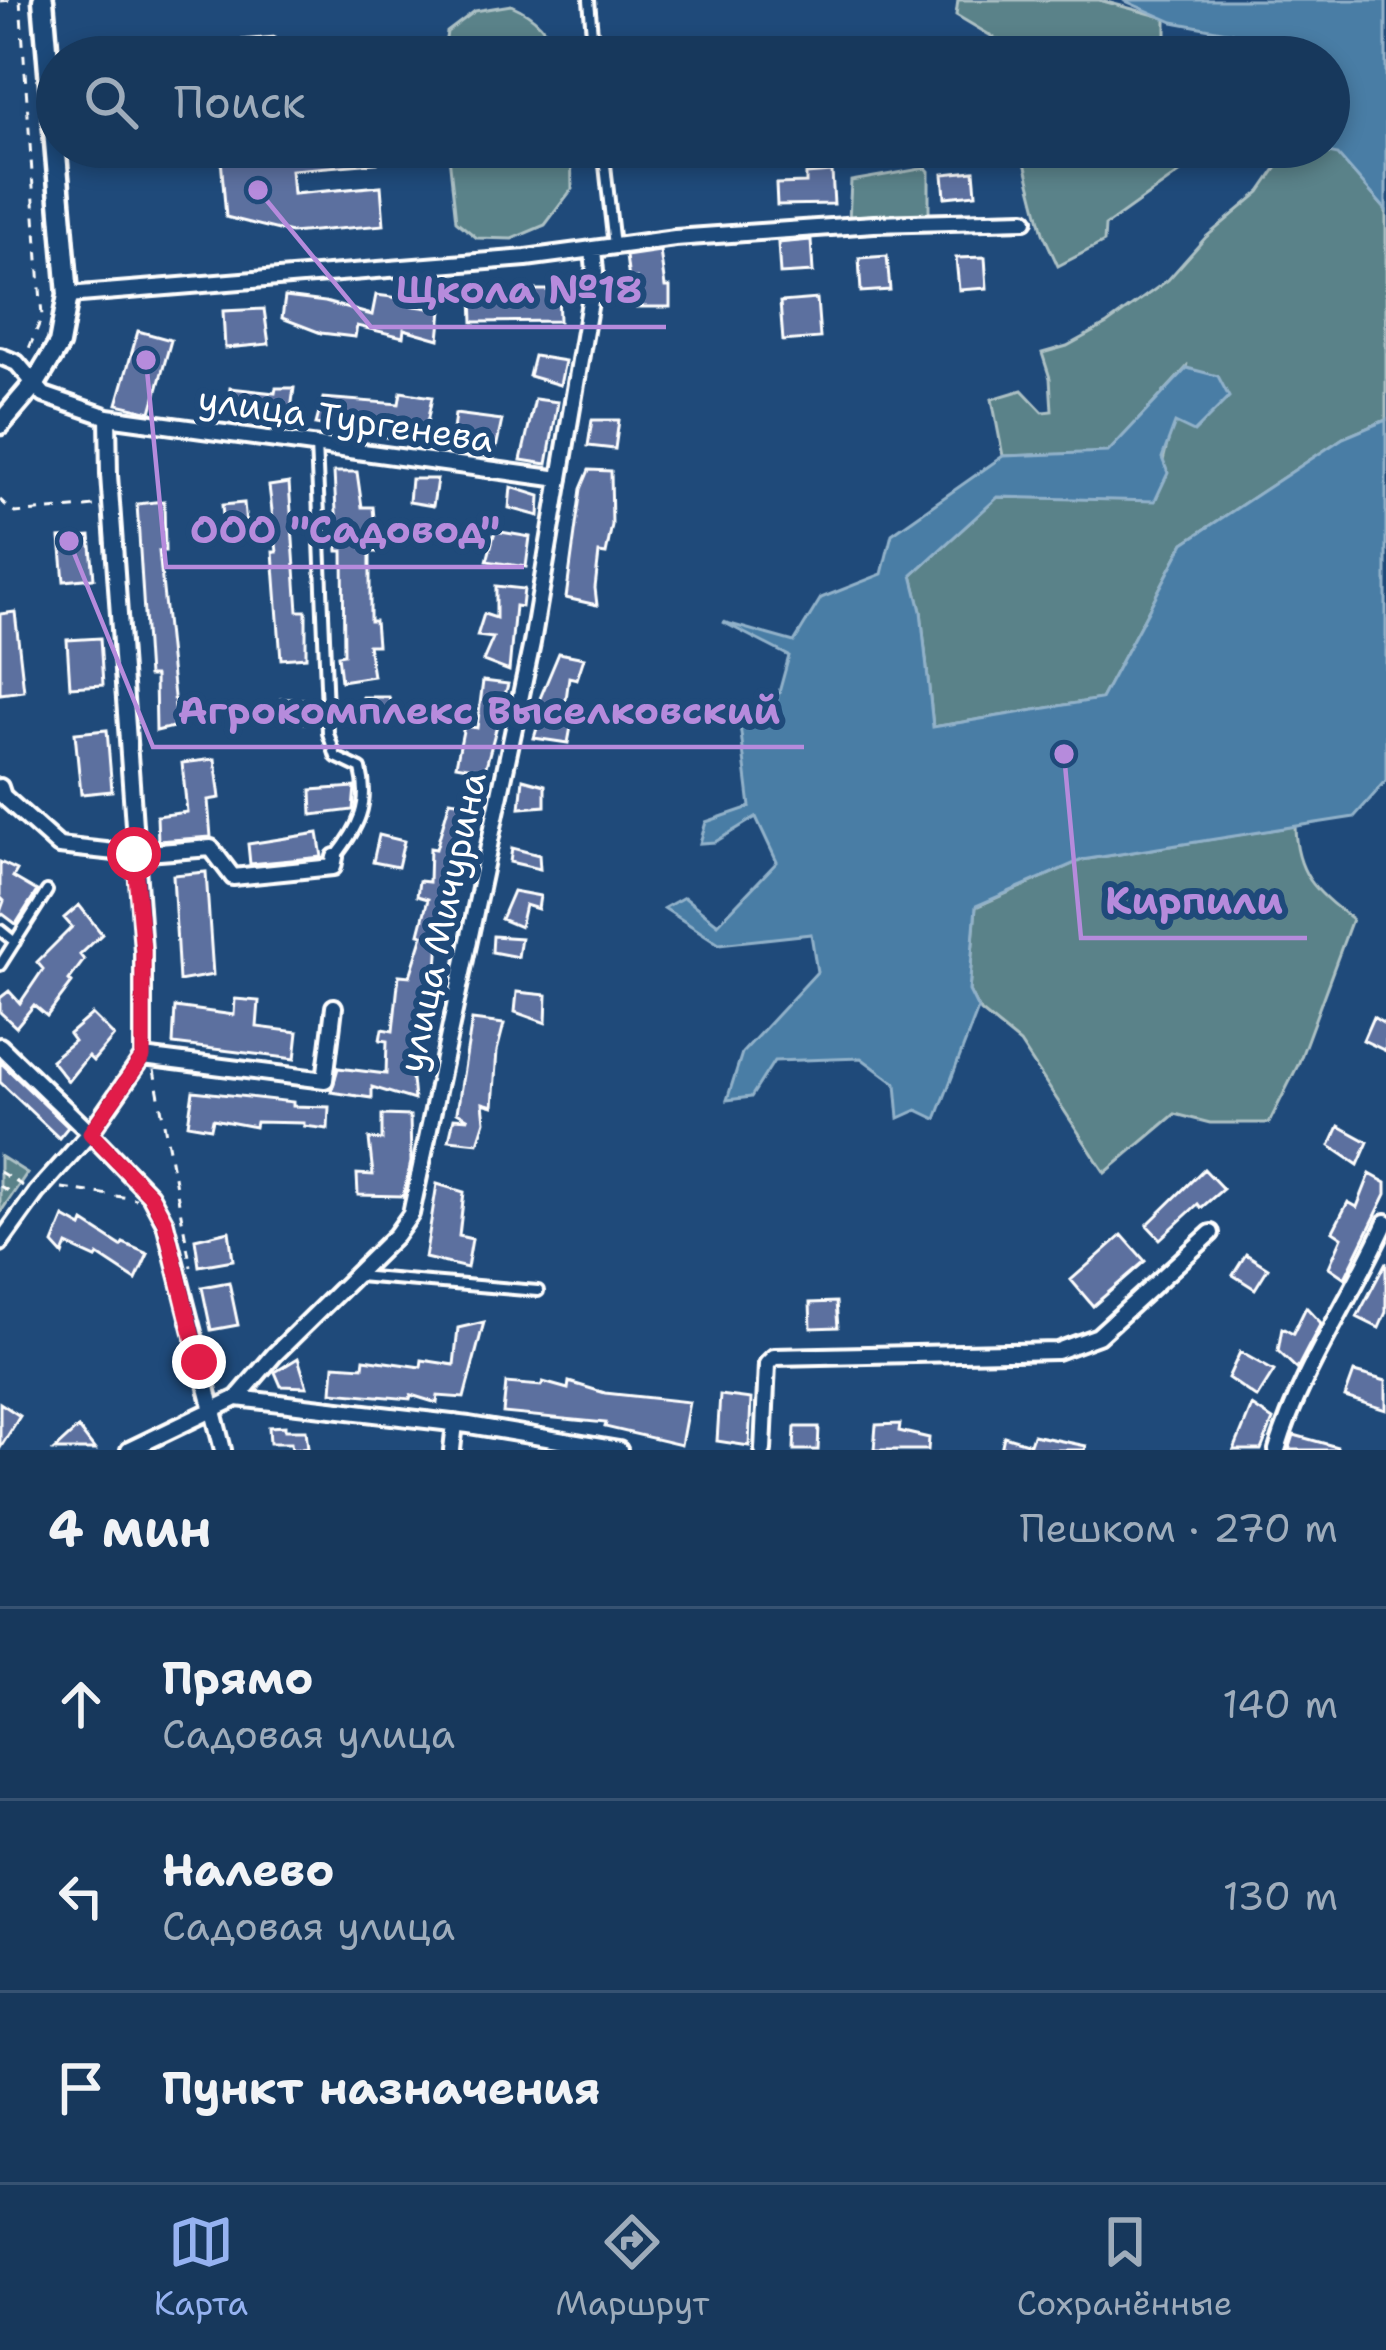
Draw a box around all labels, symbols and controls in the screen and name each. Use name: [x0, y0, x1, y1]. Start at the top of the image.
search box: [36, 36, 1350, 168]
icon: search: [78, 69, 144, 135]
text: Поиск: [174, 72, 305, 132]
callout: Щкола №18: [371, 252, 666, 327]
text: Щкола №18: [395, 263, 643, 315]
street label: улица Тургенева: [195, 374, 497, 464]
callout: ООО "Садовод": [166, 492, 524, 567]
text: ООО "Садовод": [190, 503, 500, 555]
callout: Агрокомплекс Выселковский: [153, 672, 804, 747]
text: Агрокомплекс Выселковский: [178, 684, 780, 736]
street label: улица Мичурина: [386, 767, 498, 1077]
route start: [107, 827, 161, 881]
callout: Кирпили: [1081, 863, 1307, 938]
text: Кирпили: [1105, 874, 1283, 926]
route end: [172, 1335, 226, 1389]
text: 4 мин: [48, 1494, 212, 1562]
text: Пешком · 270 m: [1020, 1502, 1338, 1554]
text: Прямо: [162, 1648, 313, 1708]
icon: ahead: [48, 1671, 114, 1737]
text: 140 m: [1222, 1678, 1338, 1730]
text: Садовая улица: [162, 1708, 455, 1760]
text: Налево: [162, 1840, 335, 1900]
icon: left: [48, 1863, 114, 1929]
text: 130 m: [1223, 1870, 1338, 1922]
text: Садовая улица: [162, 1900, 455, 1952]
icon: arrive: [48, 2055, 114, 2121]
text: Пункт назначения: [162, 2058, 601, 2118]
tab: Карта: [154, 2209, 248, 2326]
tab: Маршрут: [555, 2209, 709, 2326]
tab: Сохранённые: [1017, 2209, 1232, 2326]

